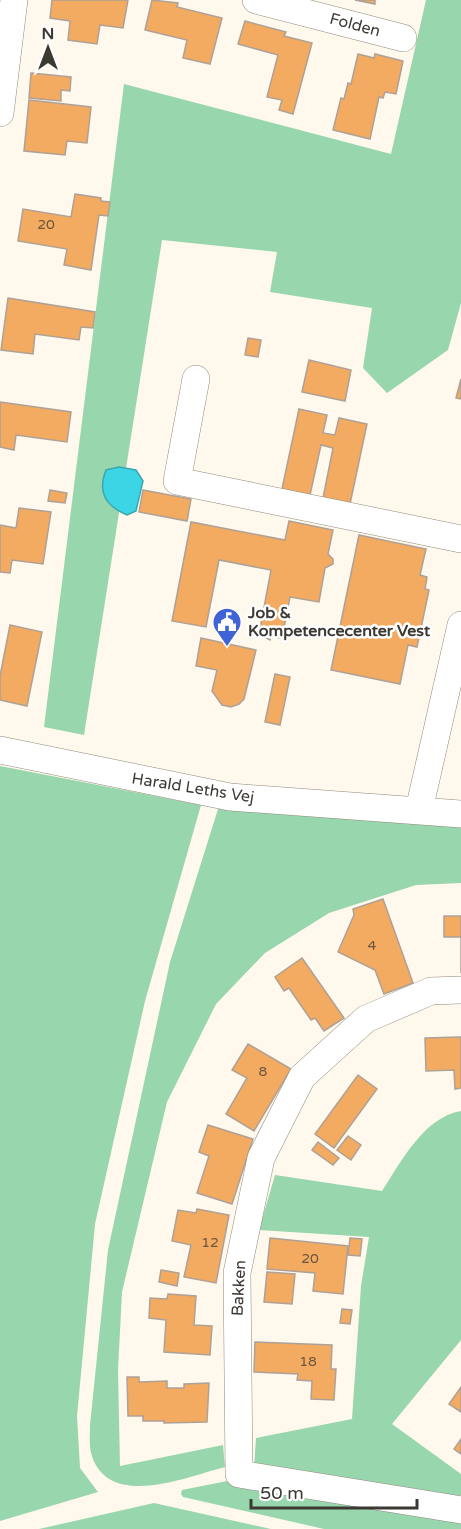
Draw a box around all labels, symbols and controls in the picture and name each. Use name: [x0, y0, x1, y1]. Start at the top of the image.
street label: Folden: [327, 9, 383, 41]
north arrow: [18, 18, 78, 78]
text: N: [42, 24, 54, 44]
house number: 20: [37, 216, 55, 233]
place label: Job & Kompetencecenter Vest: [247, 603, 431, 641]
public building icon: Job & Kompetencecenter Vest: [211, 606, 243, 648]
street label: Harald Leths Vej: [130, 768, 256, 808]
house number: 4: [368, 937, 377, 954]
house number: 8: [259, 1063, 268, 1080]
house number: 12: [201, 1234, 219, 1251]
house number: 20: [301, 1250, 319, 1267]
street label: Bakken: [228, 1259, 250, 1317]
house number: 18: [299, 1353, 317, 1370]
scale bar: [251, 1472, 418, 1510]
text: 50 m: [260, 1482, 304, 1504]

